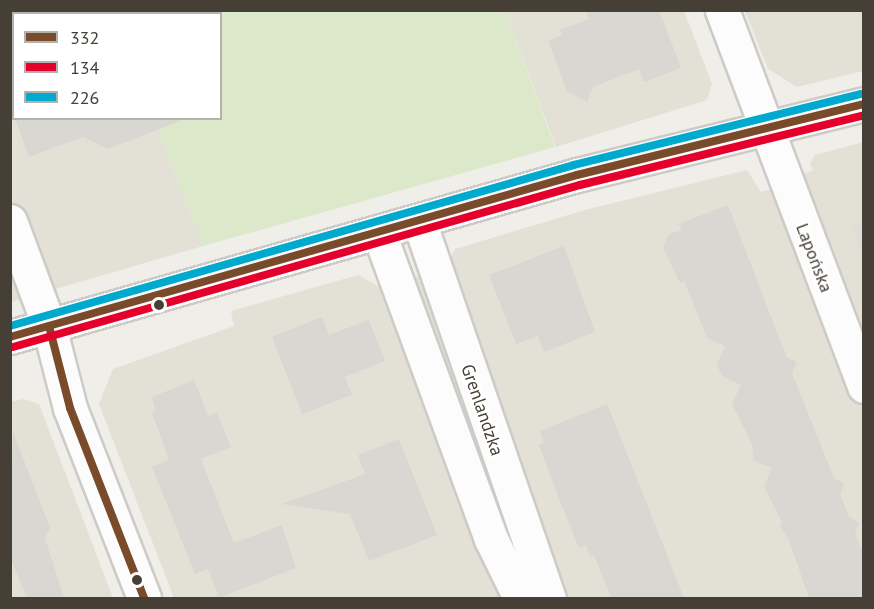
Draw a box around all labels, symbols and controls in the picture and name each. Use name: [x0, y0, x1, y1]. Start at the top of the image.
legend: [12, 12, 222, 120]
text: 332: [70, 26, 99, 49]
text: 134: [70, 56, 99, 79]
text: 226: [70, 86, 99, 109]
street label: Lapońska: [791, 220, 837, 296]
unlabelled marker: [153, 299, 165, 311]
street label: Grenlandzka: [456, 361, 508, 459]
unlabelled marker: [131, 574, 143, 586]

